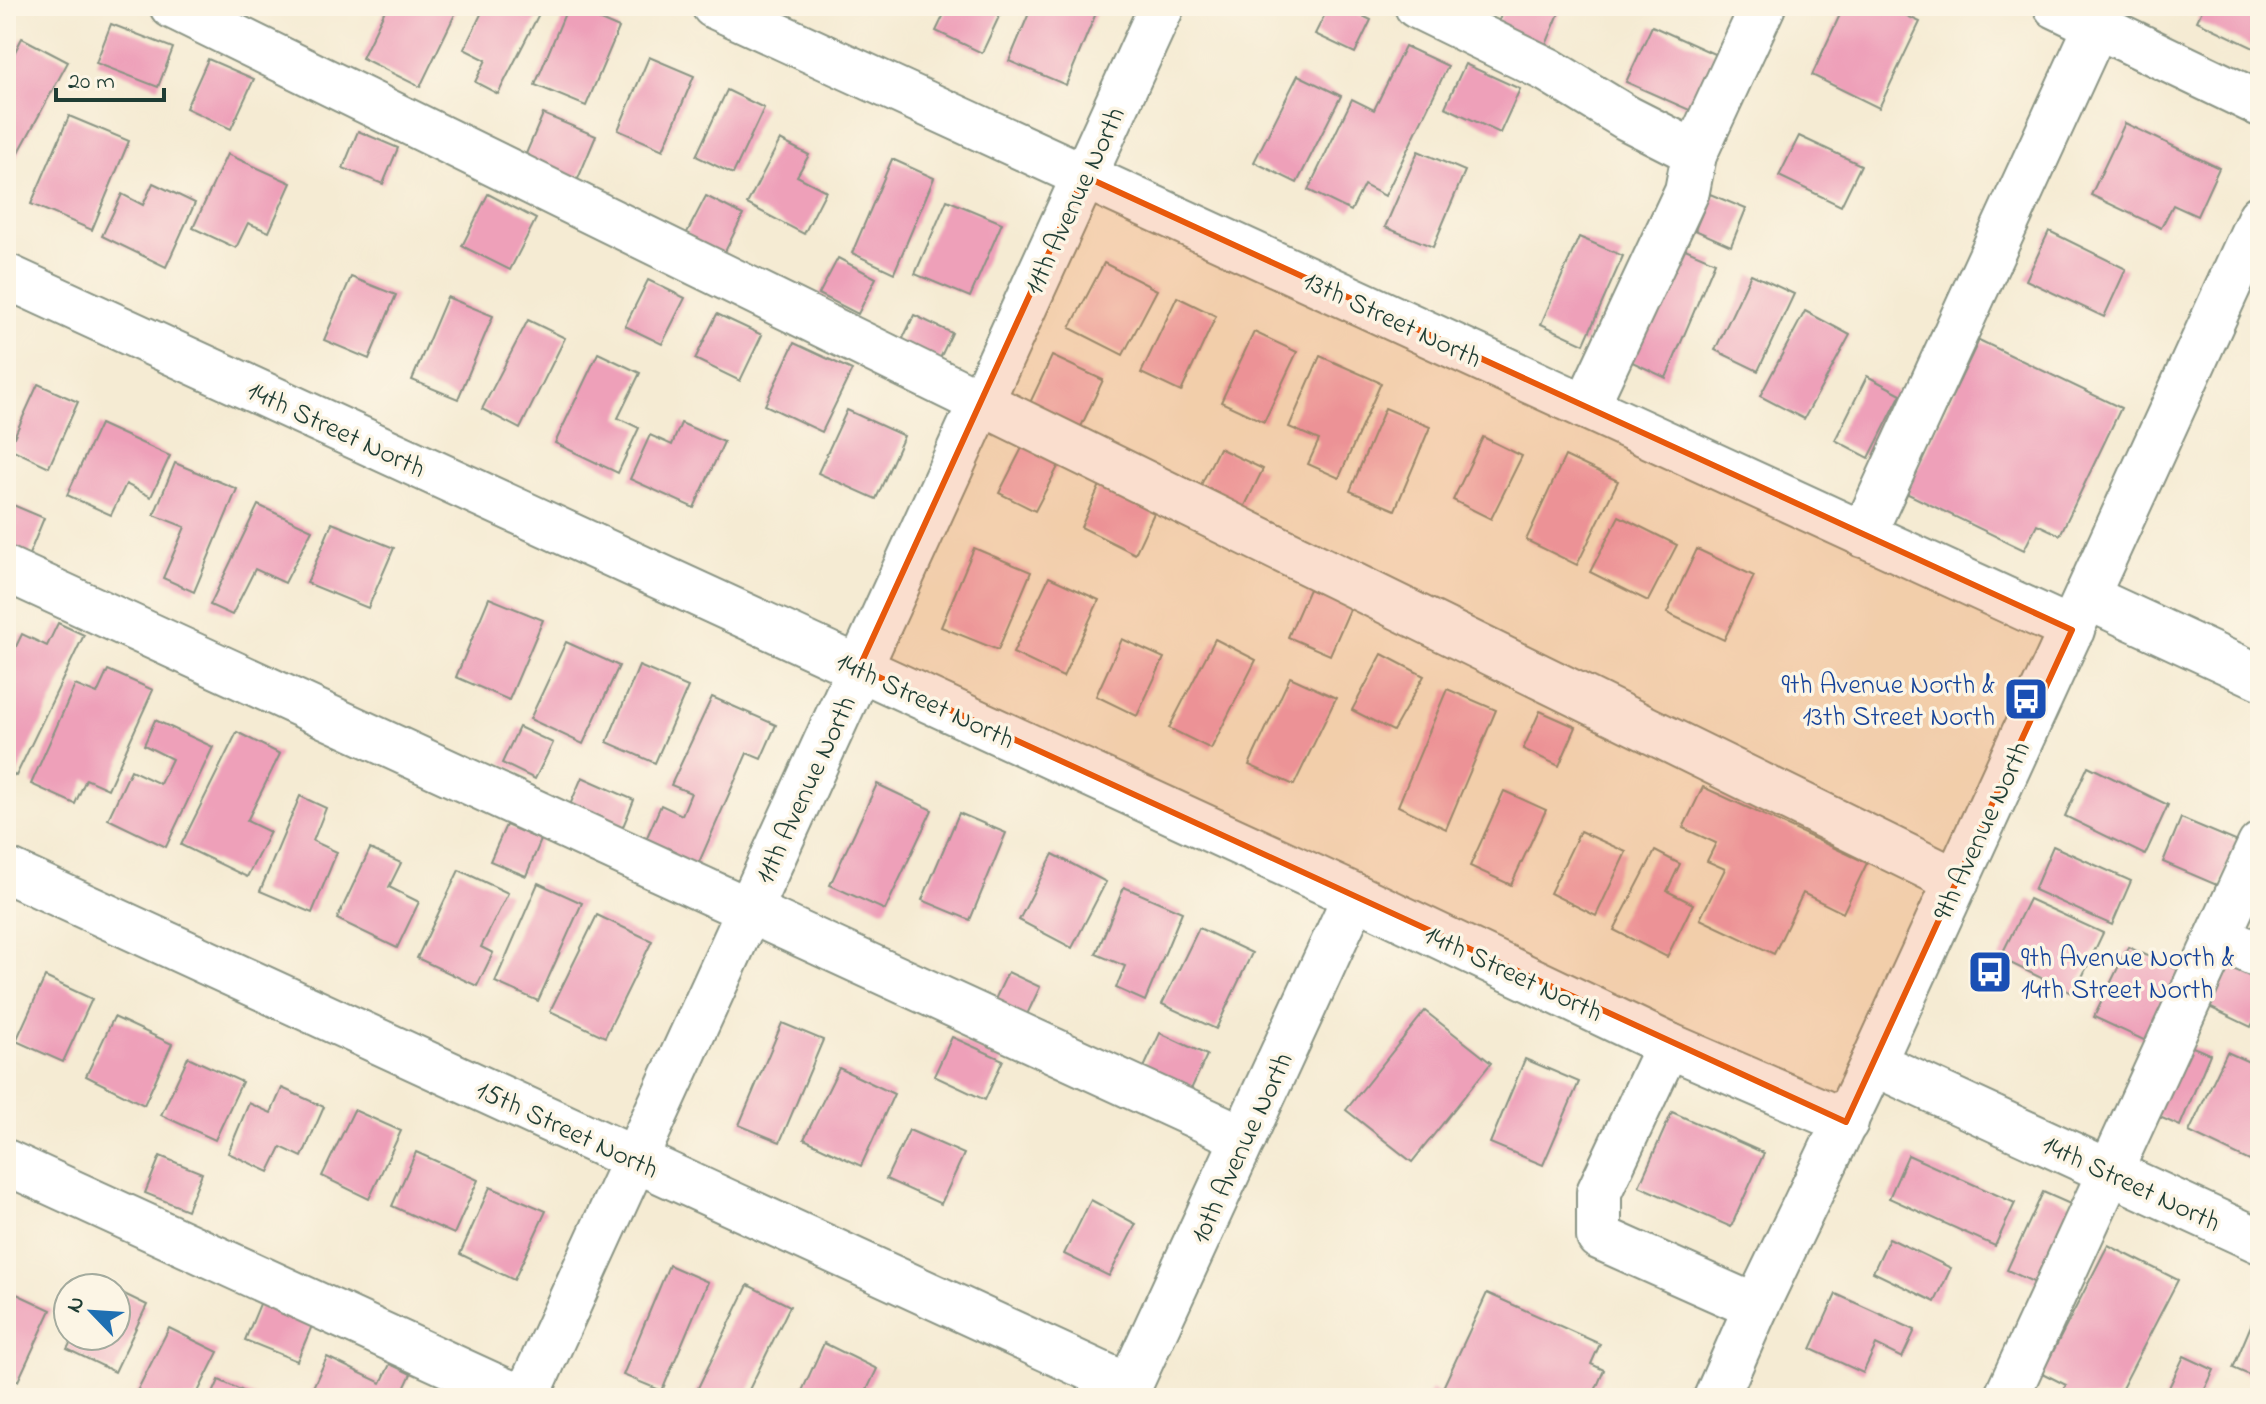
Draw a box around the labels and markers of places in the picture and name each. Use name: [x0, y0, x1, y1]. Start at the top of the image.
place label: 9th Avenue North & 13th Street North: [1781, 666, 1995, 739]
bus stop icon: 9th Avenue North & 13th Street North: [2002, 675, 2050, 723]
place label: 9th Avenue North & 14th Street North: [2021, 939, 2235, 1012]
bus stop icon: 9th Avenue North & 14th Street North: [1966, 948, 2014, 996]

